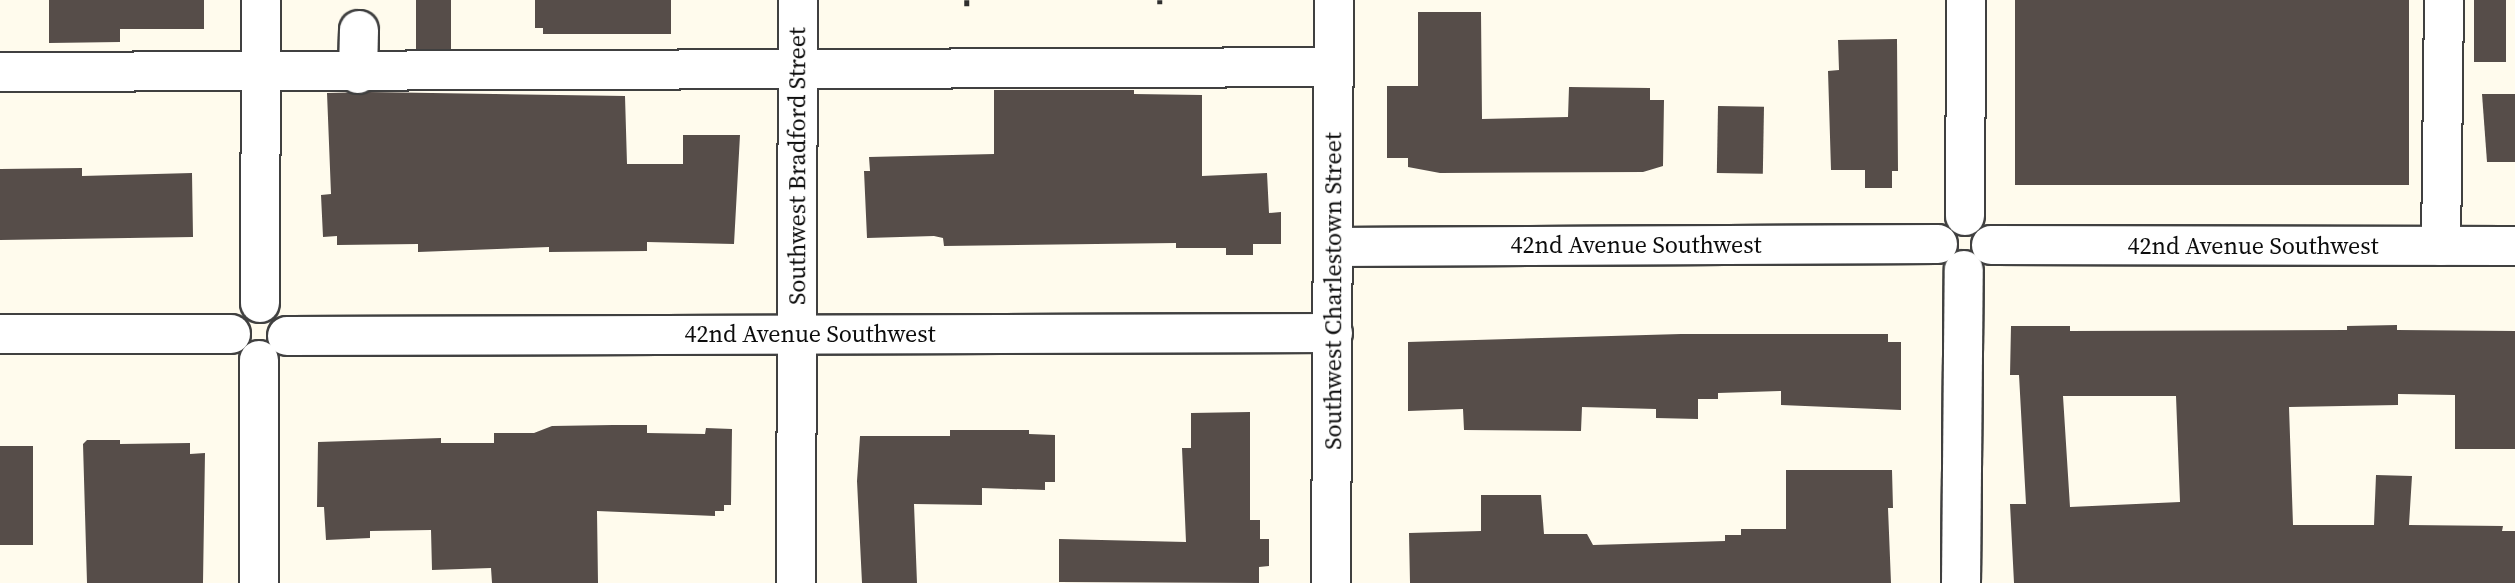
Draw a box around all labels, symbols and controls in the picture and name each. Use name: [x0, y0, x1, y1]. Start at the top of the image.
street label: Southwest Bradford Street: [783, 27, 811, 305]
street label: Southwest Charlestown Street: [1319, 132, 1347, 450]
street label: 42nd Avenue Southwest: [1510, 231, 1762, 259]
street label: 42nd Avenue Southwest: [2127, 232, 2379, 260]
street label: 42nd Avenue Southwest: [684, 320, 936, 348]

